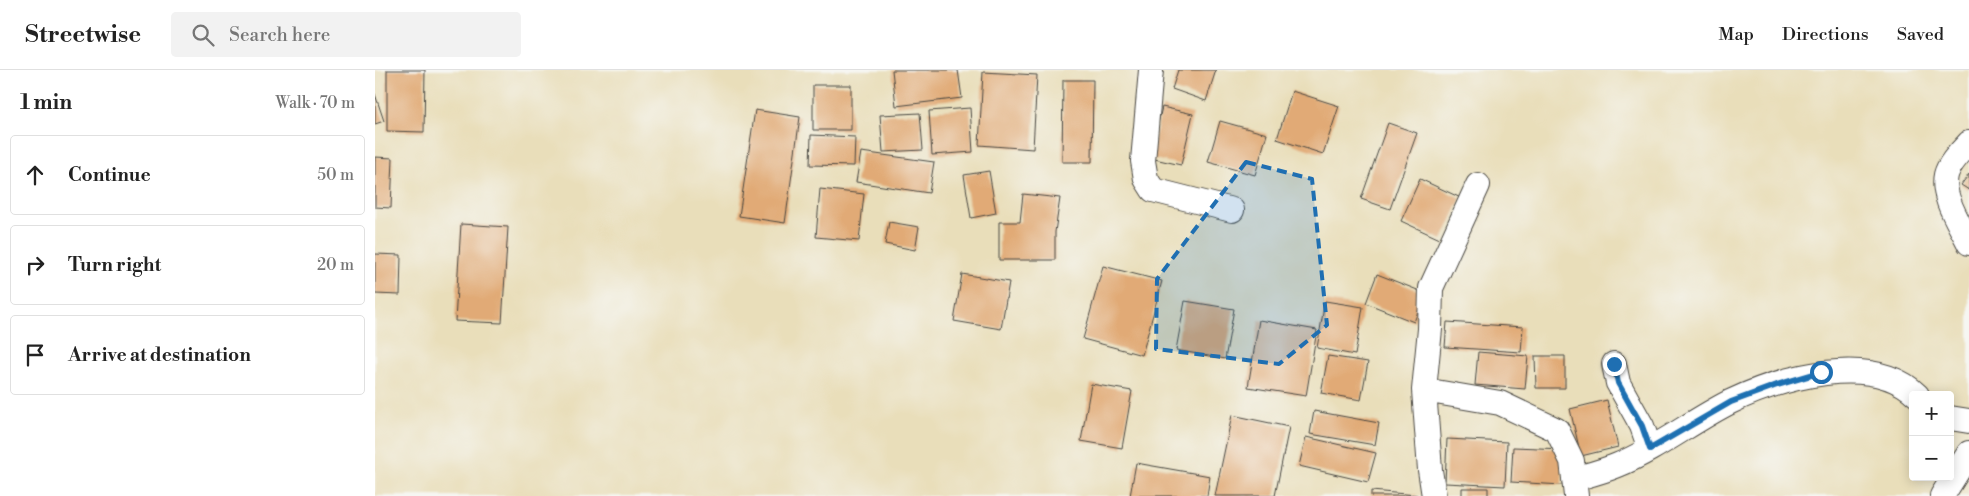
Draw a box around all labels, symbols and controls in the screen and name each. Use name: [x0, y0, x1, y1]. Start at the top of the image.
search box: [171, 12, 521, 57]
text: Streetwise: [25, 20, 141, 50]
icon: search: [189, 21, 217, 49]
text: Search here: [229, 23, 330, 47]
text: Map: [1718, 23, 1754, 46]
text: Directions: [1782, 23, 1869, 46]
text: Saved: [1897, 23, 1944, 46]
text: 1 min: [20, 90, 72, 116]
text: Walk · 70 m: [275, 93, 355, 113]
icon: ahead: [21, 161, 49, 189]
text: Continue: [68, 163, 151, 187]
text: 50 m: [317, 165, 354, 185]
icon: right: [21, 251, 49, 279]
text: Turn right: [68, 253, 161, 277]
text: 20 m: [317, 255, 354, 275]
icon: arrive: [21, 341, 49, 369]
text: Arrive at destination: [68, 343, 251, 367]
route end: [1603, 353, 1626, 376]
route start: [1810, 361, 1833, 384]
map controls: [1909, 391, 1954, 481]
button: +: [1909, 391, 1954, 436]
button: −: [1909, 436, 1954, 481]

